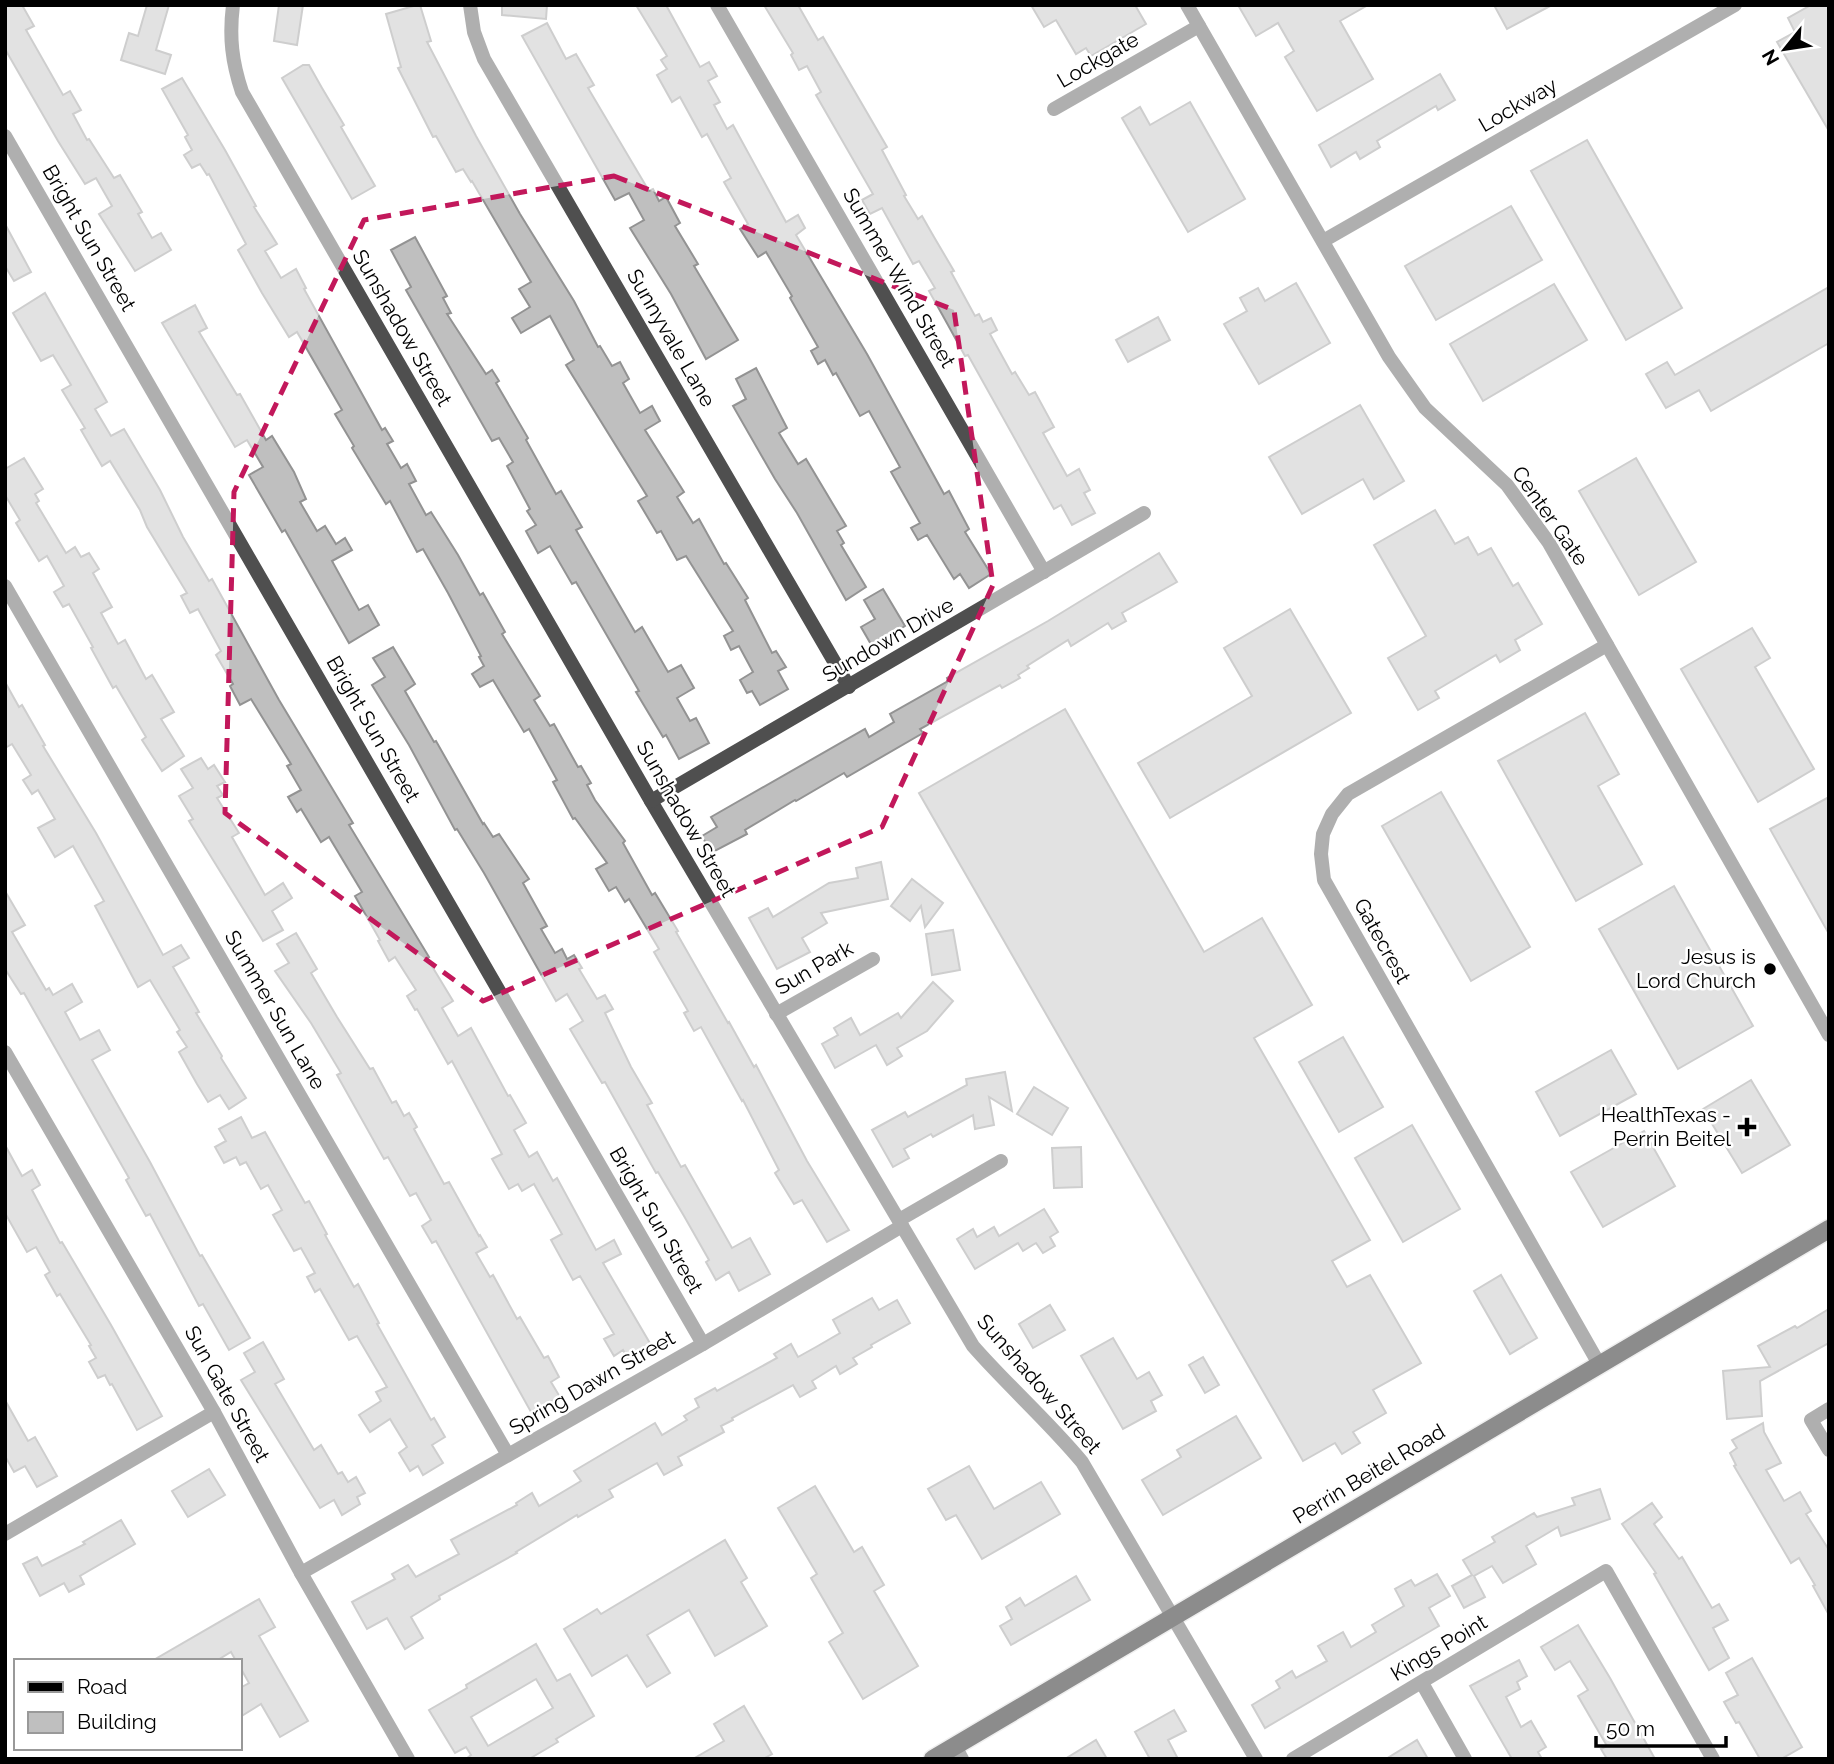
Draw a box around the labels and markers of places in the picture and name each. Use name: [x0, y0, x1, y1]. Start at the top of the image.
place label: Jesus is Lord Church: [1636, 944, 1756, 993]
marker: Jesus is Lord Church: [1762, 961, 1778, 977]
place label: HealthTexas - Perrin Beitel: [1601, 1102, 1731, 1151]
marker: HealthTexas - Perrin Beitel: [1737, 1117, 1757, 1137]

